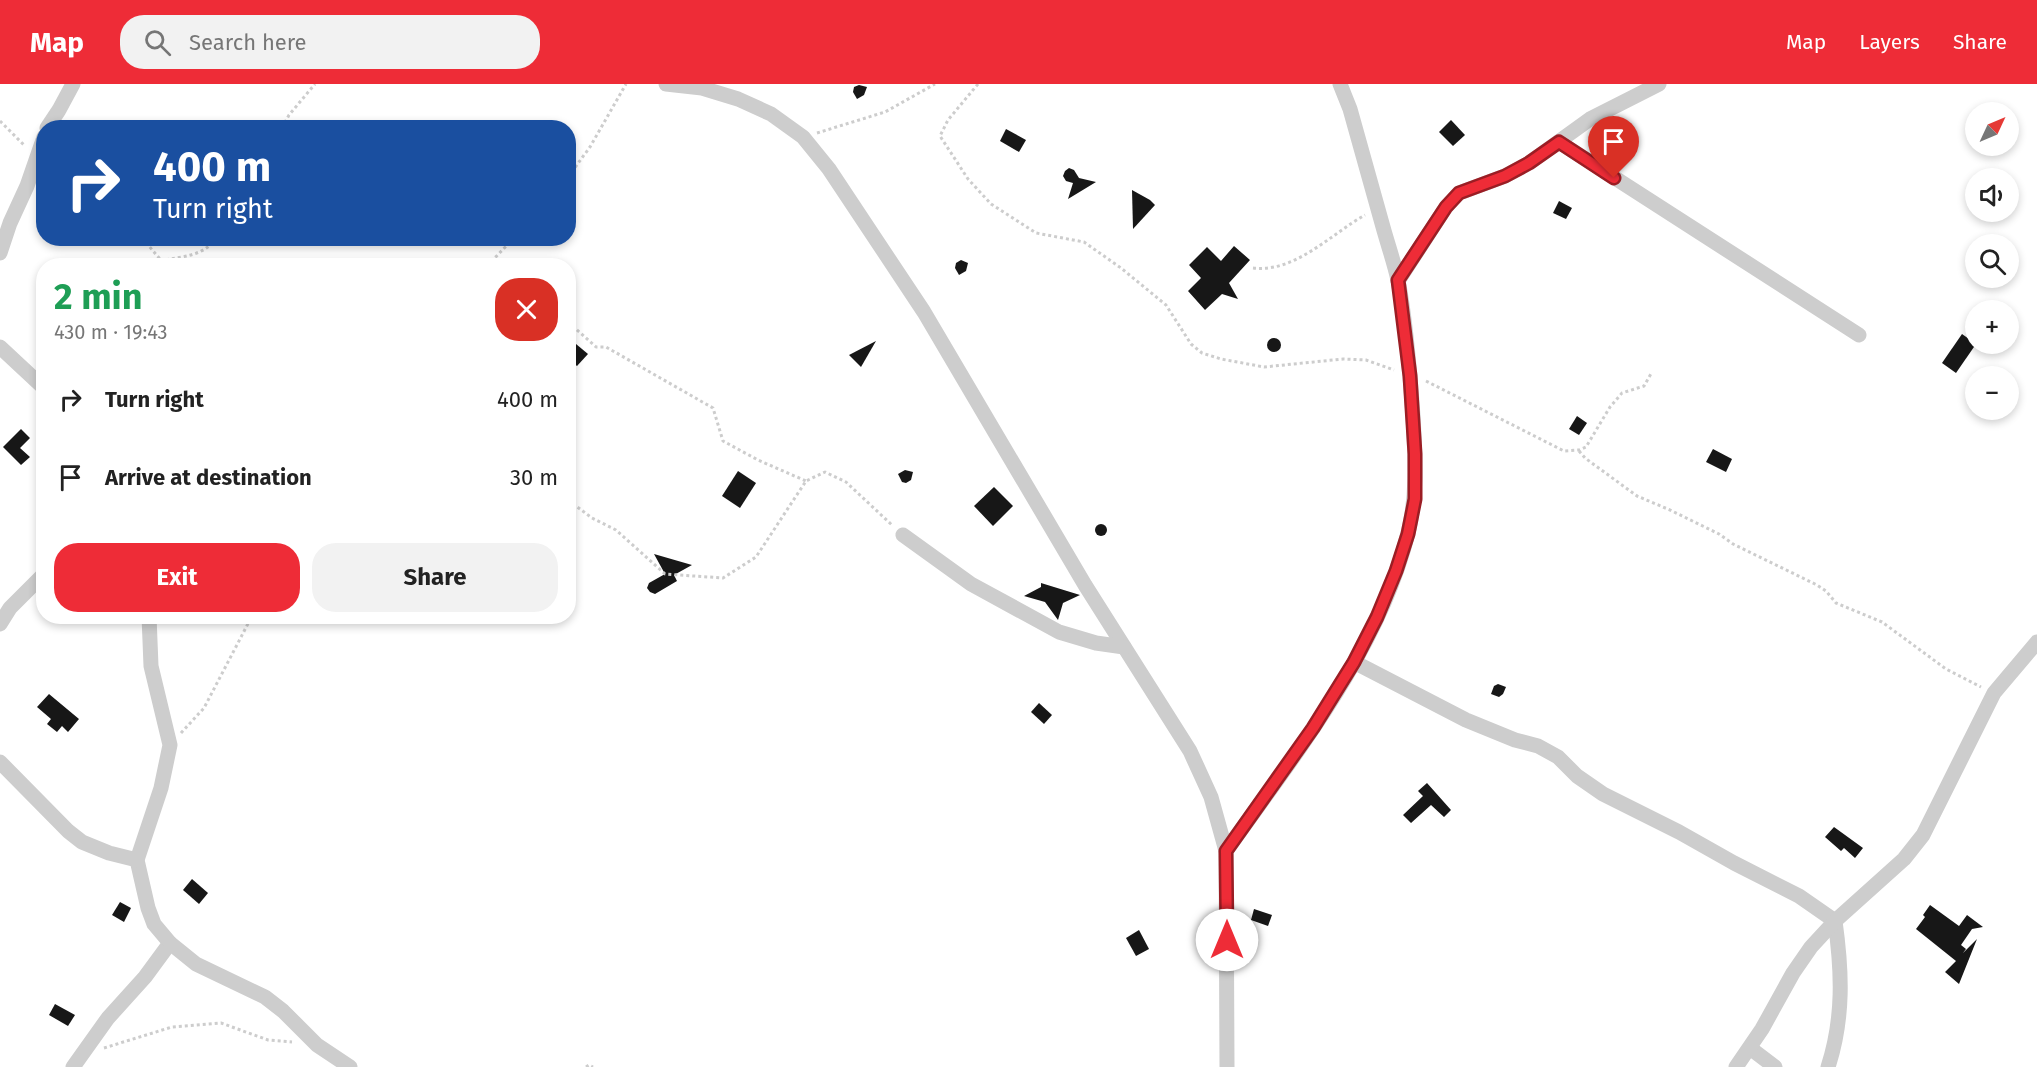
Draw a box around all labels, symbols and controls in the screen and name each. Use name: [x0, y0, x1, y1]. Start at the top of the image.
search box: [120, 15, 540, 69]
text: Map: [30, 26, 84, 59]
icon: search: [141, 26, 174, 59]
text: Search here: [189, 29, 307, 56]
text: Map: [1786, 29, 1826, 55]
text: Layers: [1859, 29, 1920, 55]
text: Share: [1953, 29, 2007, 55]
north arrow: [1965, 102, 2019, 156]
map controls: [1965, 102, 2019, 420]
pin: [1588, 116, 1639, 178]
icon: arrive: [1597, 125, 1630, 158]
text: 400 m: [153, 142, 271, 192]
icon: right: [54, 144, 132, 222]
button: sound: [1965, 168, 2019, 222]
text: Turn right: [153, 193, 273, 225]
button: search: [1965, 234, 2019, 288]
text: 2 min: [54, 275, 143, 319]
button: close: [495, 278, 558, 341]
button: +: [1965, 300, 2019, 354]
text: 430 m · 19:43: [54, 320, 167, 344]
button: −: [1965, 366, 2019, 420]
icon: right: [54, 383, 87, 416]
text: Turn right: [105, 386, 204, 413]
text: 400 m: [497, 386, 558, 413]
icon: arrive: [54, 461, 87, 494]
text: Arrive at destination: [105, 464, 312, 491]
text: 30 m: [510, 464, 558, 491]
button: Exit: [54, 543, 300, 612]
button: Share: [312, 543, 558, 612]
position arrow: [1195, 908, 1259, 972]

